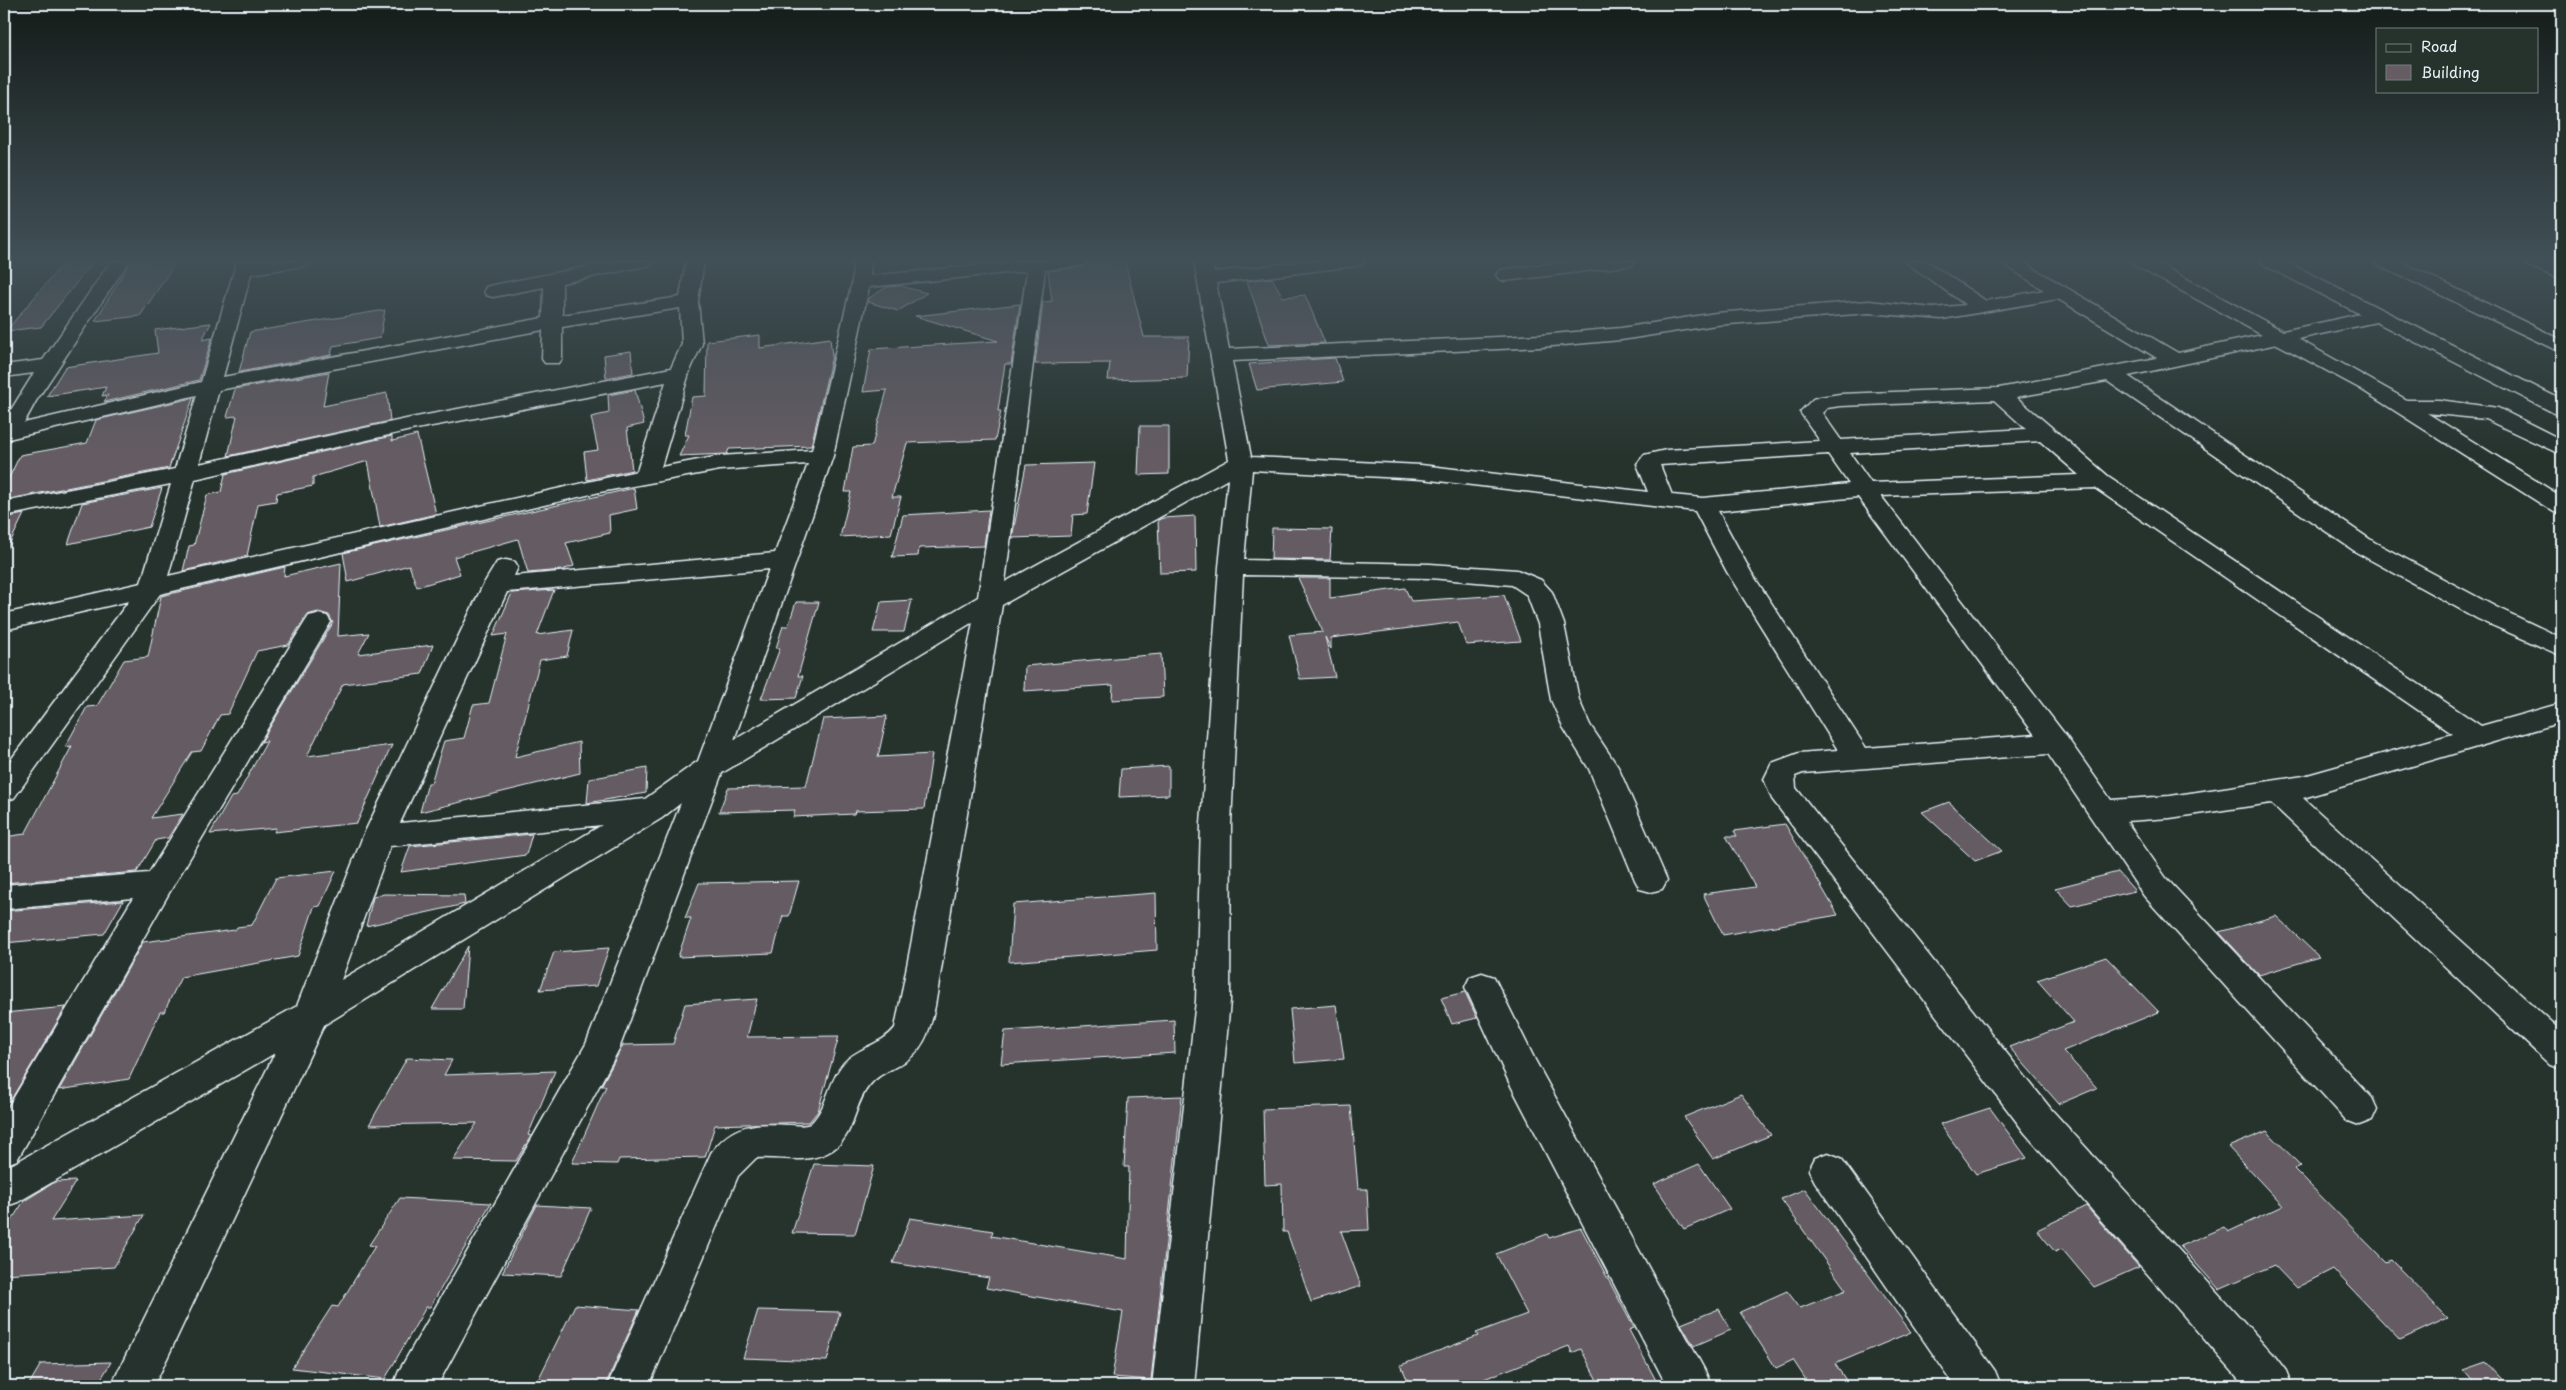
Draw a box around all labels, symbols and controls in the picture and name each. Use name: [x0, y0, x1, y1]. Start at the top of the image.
legend: [2376, 28, 2538, 92]
text: Road: [2421, 34, 2457, 57]
text: Building: [2421, 60, 2480, 83]

